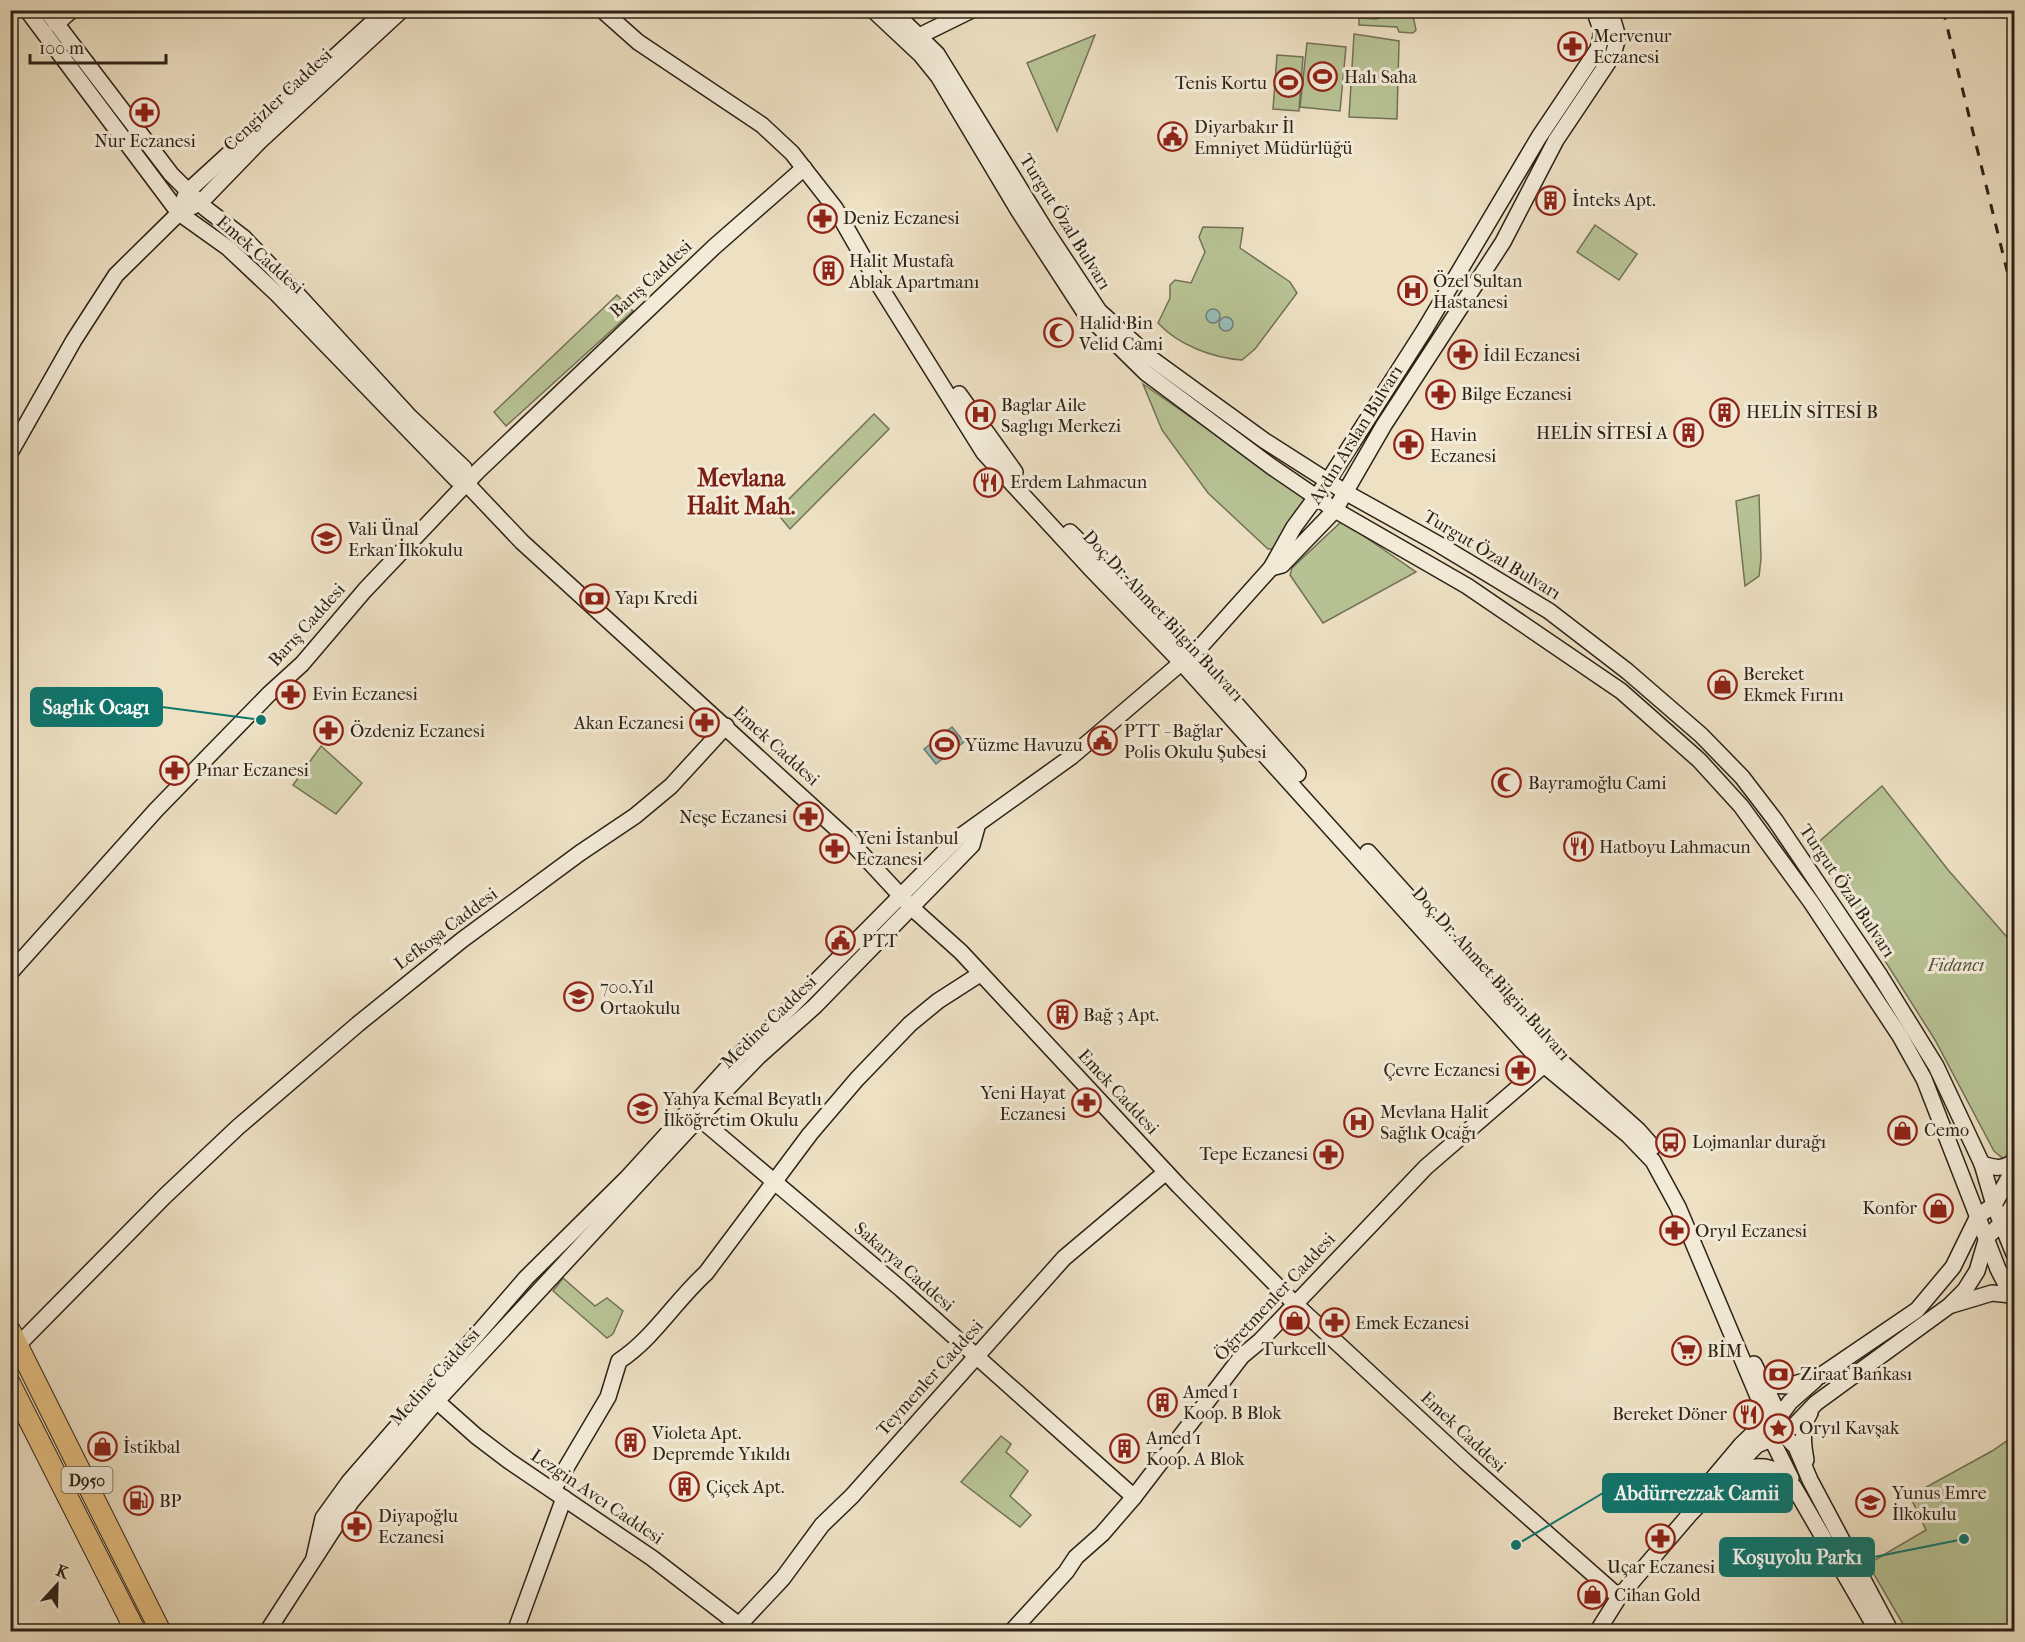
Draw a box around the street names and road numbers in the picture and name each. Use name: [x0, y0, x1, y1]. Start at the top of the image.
street label: Cengizler Caddesi: [219, 44, 337, 156]
street label: Turgut Özal Bulvarı: [1015, 150, 1116, 294]
street label: Emek Caddesi: [212, 211, 308, 299]
street label: Barış Caddesi: [606, 235, 697, 322]
street label: Aydın Arslan Bulvarı: [1304, 361, 1408, 509]
street label: Turgut Özal Bulvarı: [1420, 505, 1565, 605]
street label: Doç.Dr. Ahmet Bilgin Bulvarı: [1078, 526, 1248, 706]
street label: Barış Caddesi: [264, 579, 350, 671]
street label: Emek Caddesi: [729, 702, 824, 791]
street label: Turgut Özal Bulvarı: [1795, 820, 1901, 962]
street label: Lefkoşa Caddesi: [390, 883, 502, 975]
street label: Doç.Dr. Ahmet Bilgin Bulvarı: [1407, 883, 1575, 1066]
street label: Medine Caddesi: [717, 971, 821, 1073]
street label: Emek Caddesi: [1073, 1045, 1163, 1139]
street label: Sakarya Caddesi: [850, 1218, 959, 1316]
street label: Öğretmenler Caddesi: [1210, 1228, 1340, 1365]
street label: Teymenler Caddesi: [872, 1315, 988, 1440]
street label: Medine Caddesi: [386, 1323, 485, 1430]
street label: Emek Caddesi: [1416, 1387, 1510, 1477]
street label: Lezgin Avcı Caddesi: [527, 1445, 668, 1549]
road number: D950: [62, 1467, 112, 1493]

